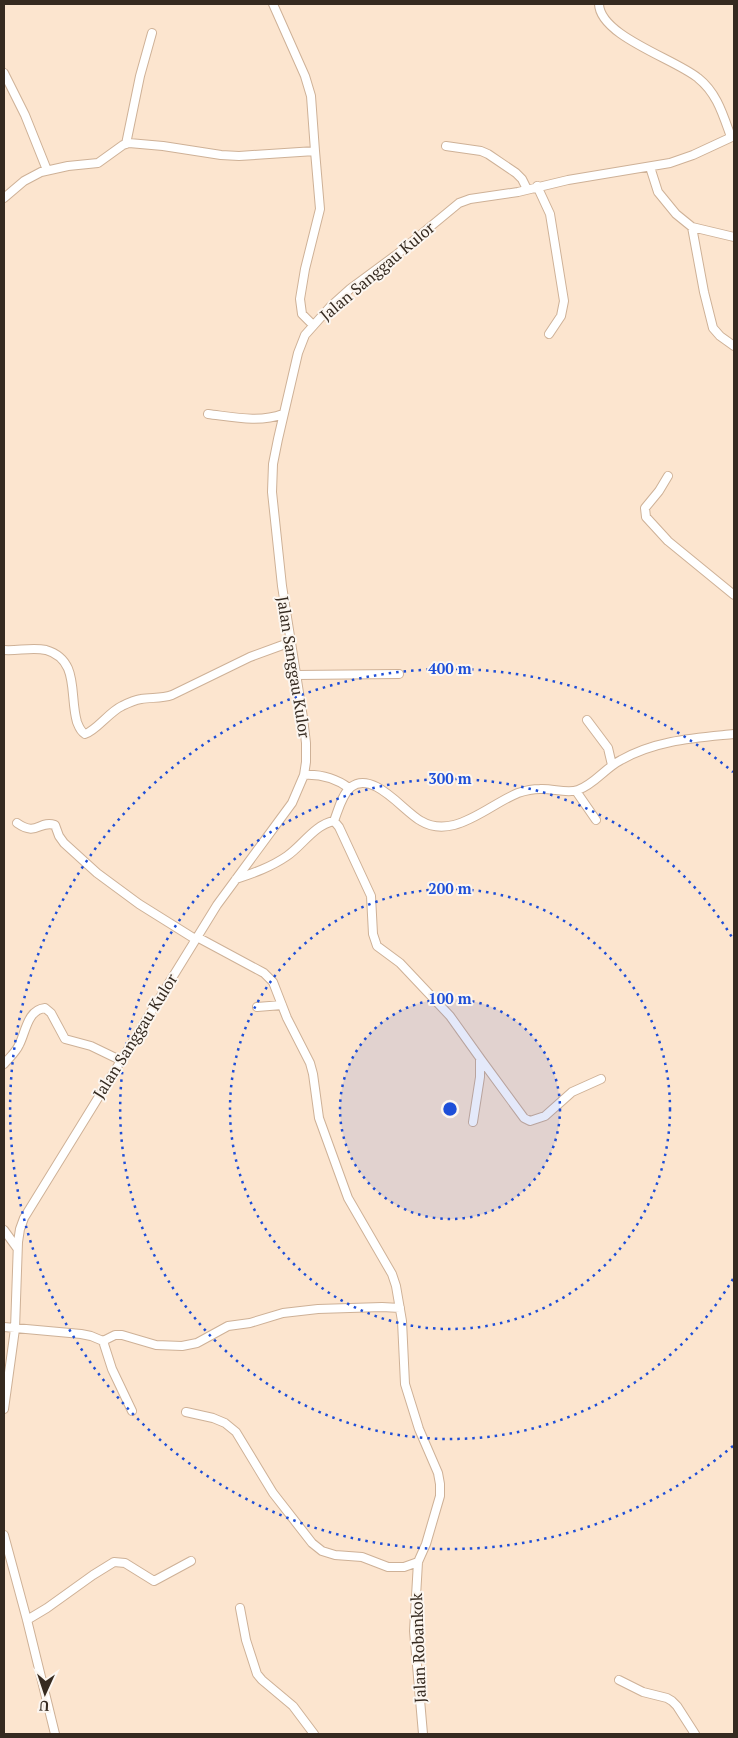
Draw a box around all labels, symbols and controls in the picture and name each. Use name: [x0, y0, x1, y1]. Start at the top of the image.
street label: Jalan Sanggau Kulor: [315, 216, 440, 325]
street label: Jalan Sanggau Kulor: [272, 595, 316, 740]
text: 400 m: [428, 658, 472, 678]
text: 300 m: [428, 768, 472, 788]
text: 200 m: [428, 878, 472, 898]
street label: Jalan Sanggau Kulor: [88, 969, 183, 1103]
text: 100 m: [428, 988, 472, 1008]
centre of rings: [441, 1100, 459, 1118]
street label: Jalan Robankok: [405, 1592, 431, 1703]
north arrow: [20, 1668, 70, 1718]
text: U: [39, 1697, 50, 1716]

